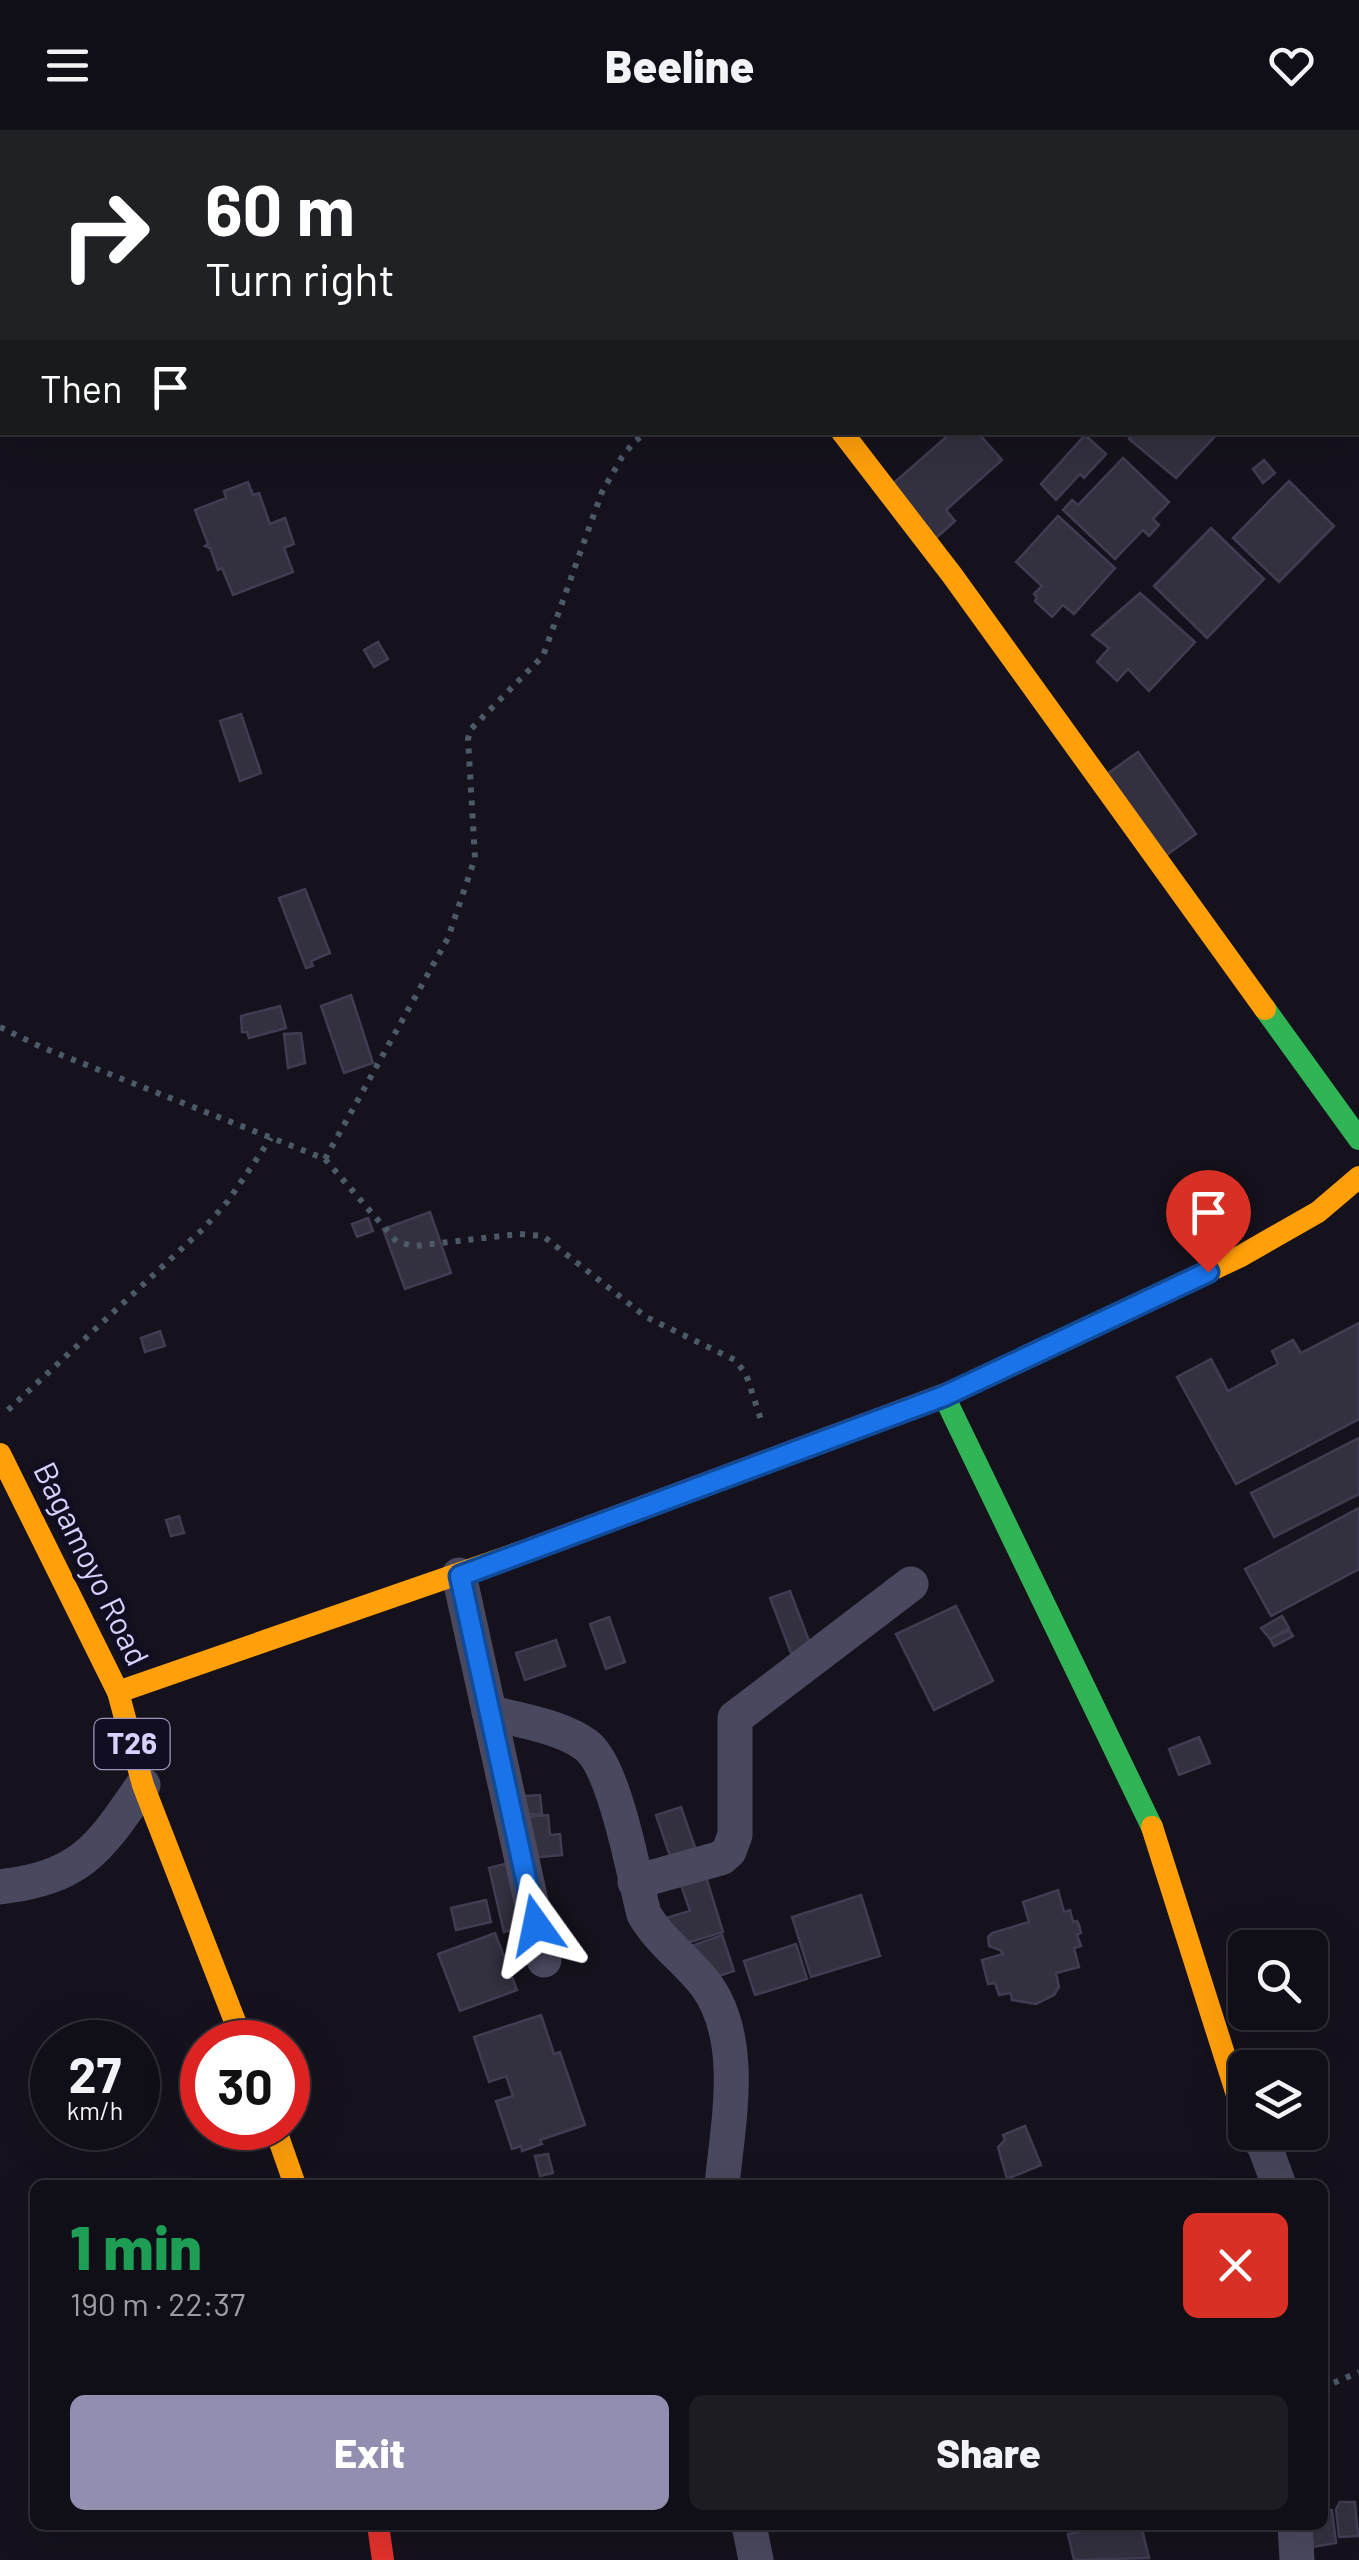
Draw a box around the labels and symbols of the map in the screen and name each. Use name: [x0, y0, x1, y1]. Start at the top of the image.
pin: [1166, 1170, 1251, 1273]
street label: Bagamoyo Road: [27, 1455, 158, 1671]
road number: T26: [94, 1719, 170, 1769]
position arrow: [484, 1873, 588, 1977]
speed limit sign: 30: [180, 2020, 310, 2150]

